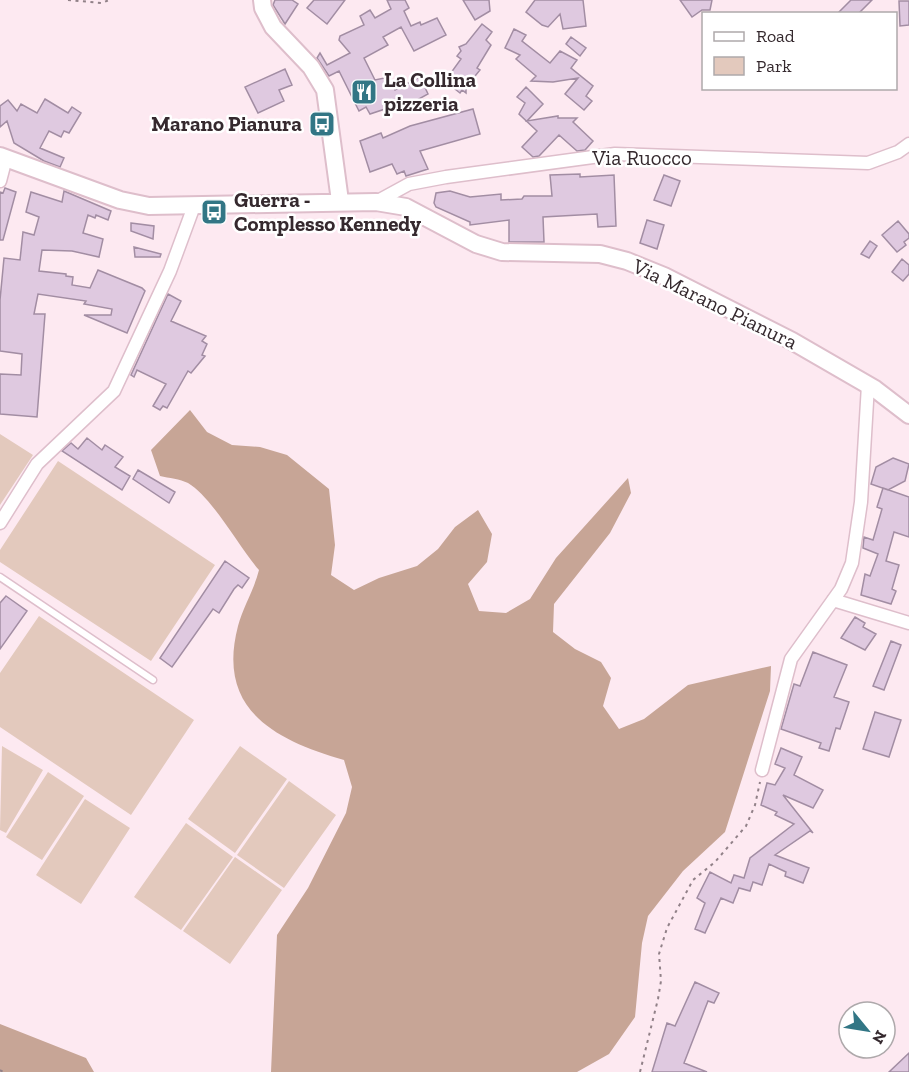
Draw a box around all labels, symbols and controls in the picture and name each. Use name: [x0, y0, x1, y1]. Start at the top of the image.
legend: [702, 12, 897, 90]
text: Road: [756, 25, 795, 47]
text: Park: [756, 55, 792, 77]
place label: La Collina pizzeria: [384, 67, 476, 116]
restaurant icon: La Collina pizzeria: [349, 77, 379, 107]
bus stop icon: Marano Pianura: [307, 109, 337, 139]
place label: Marano Pianura: [151, 111, 302, 136]
street label: Via Ruocco: [591, 145, 692, 170]
place label: Guerra - Complesso Kennedy: [234, 187, 421, 236]
bus stop icon: Guerra - Complesso Kennedy: [199, 197, 229, 227]
street label: Via Marano Pianura: [628, 252, 802, 354]
north arrow: [837, 1000, 897, 1060]
text: N: [868, 1027, 891, 1047]

